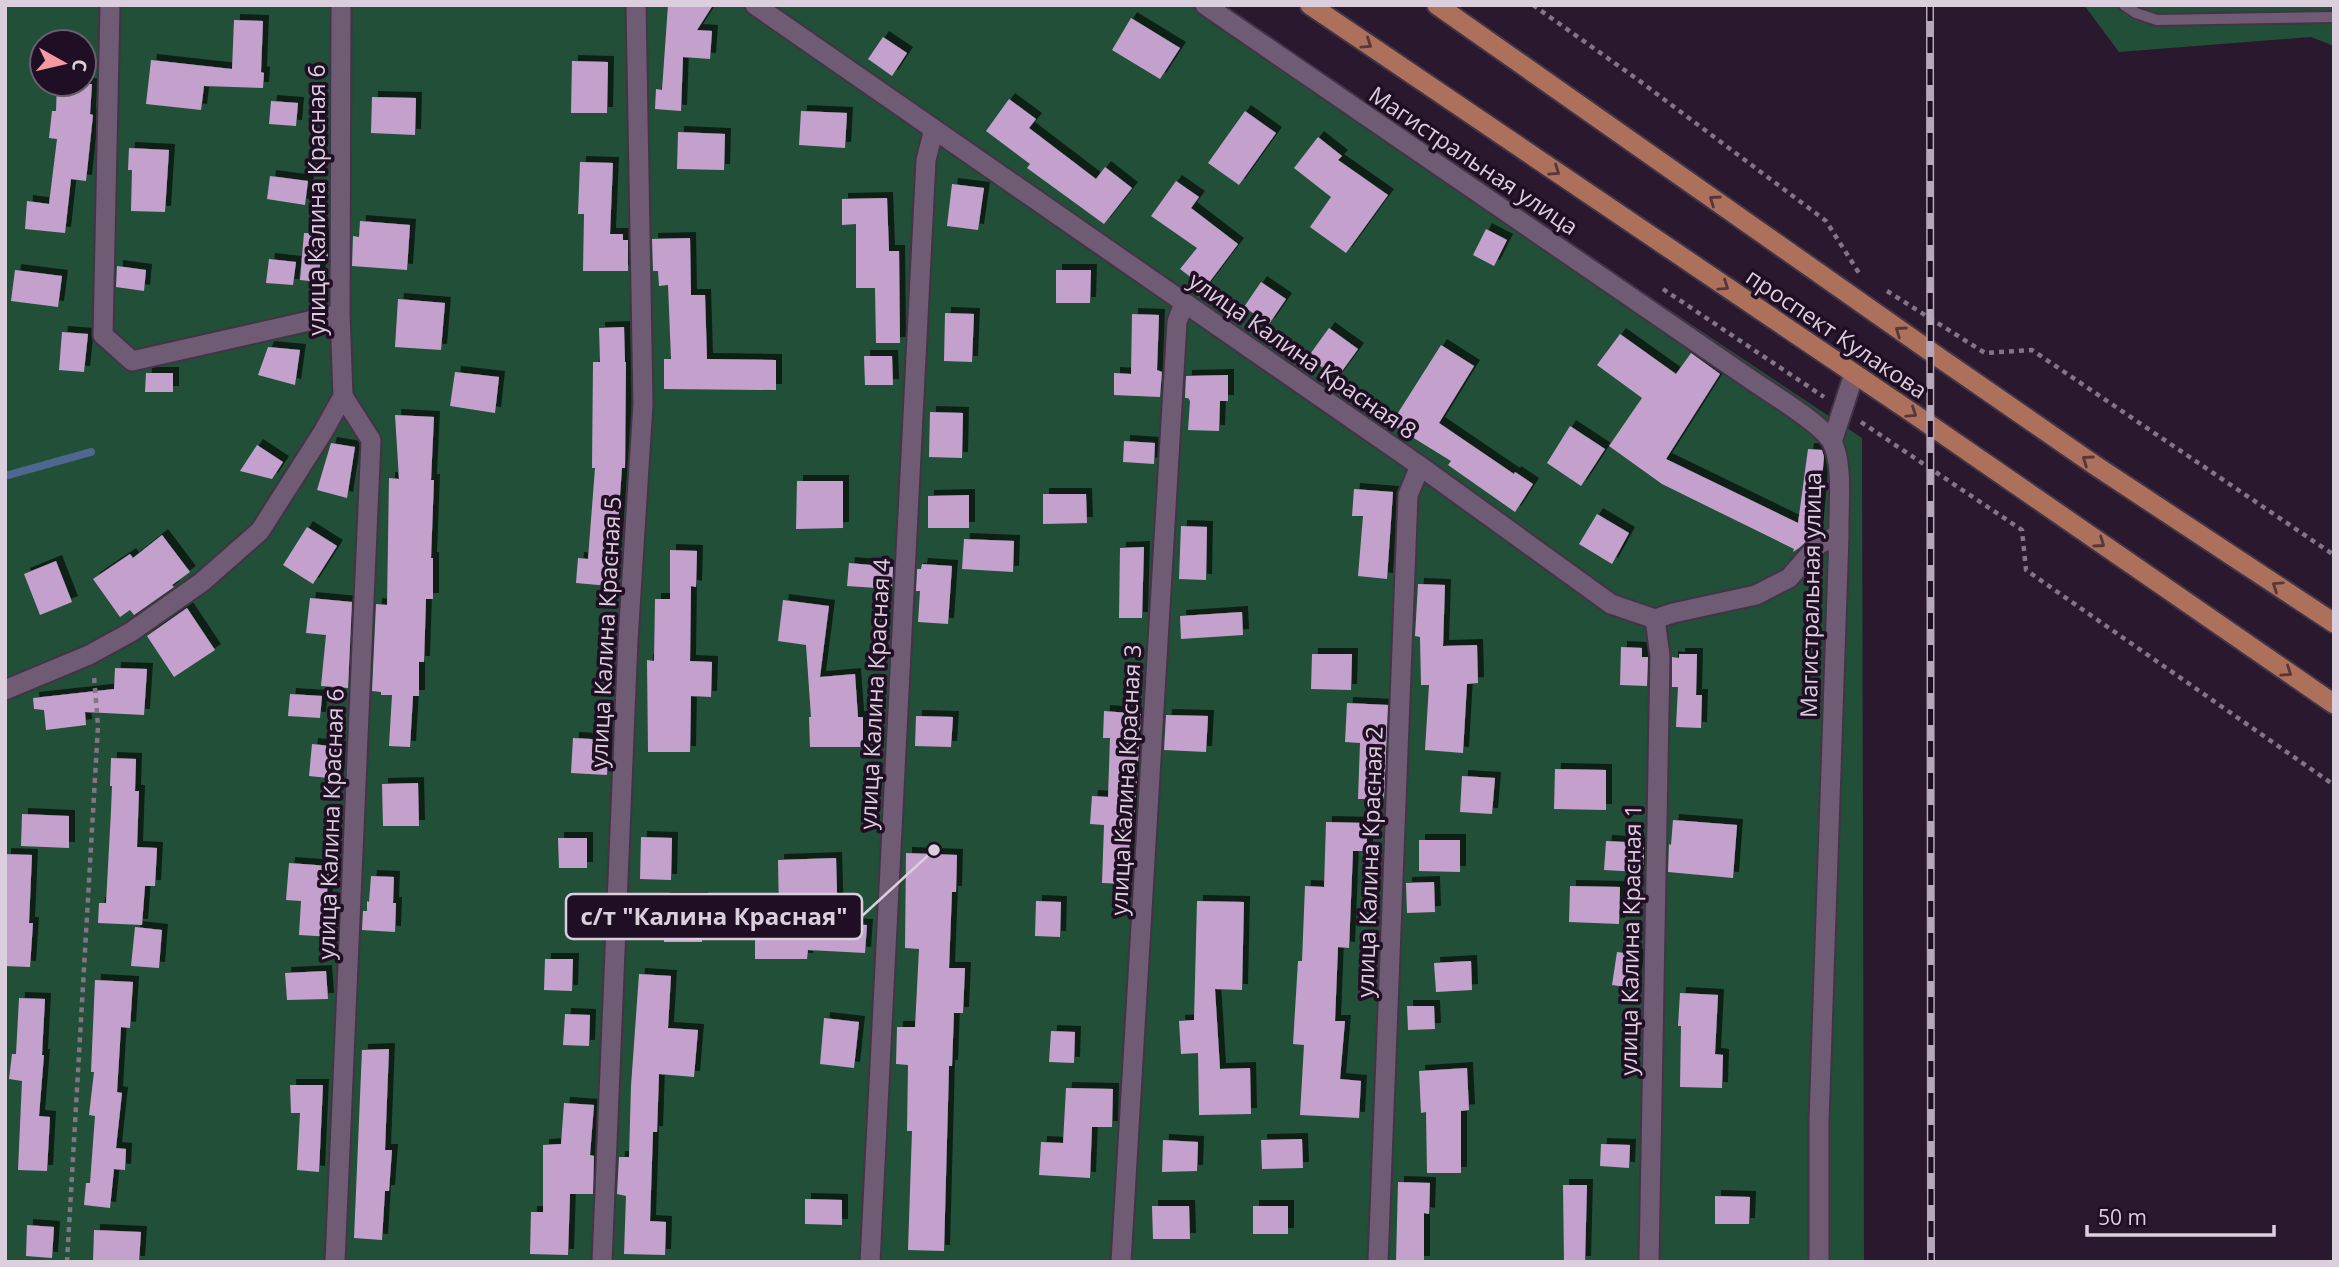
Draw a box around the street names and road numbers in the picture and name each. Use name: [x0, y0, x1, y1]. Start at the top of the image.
street label: улица Калина Красная 6: [300, 64, 332, 336]
street label: Магистральная улица: [1363, 78, 1585, 242]
street label: проспект Кулакова: [1740, 260, 1934, 406]
street label: улица Калина Красная 8: [1183, 264, 1423, 446]
street label: Магистральная улица: [1792, 472, 1828, 718]
street label: улица Калина Красная 5: [582, 496, 628, 768]
street label: улица Калина Красная 4: [851, 558, 897, 830]
street label: улица Калина Красная 3: [1102, 644, 1148, 916]
street label: улица Калина Красная 6: [309, 688, 351, 960]
street label: улица Калина Красная 2: [1348, 726, 1390, 998]
street label: улица Калина Красная 1: [1612, 804, 1648, 1076]

